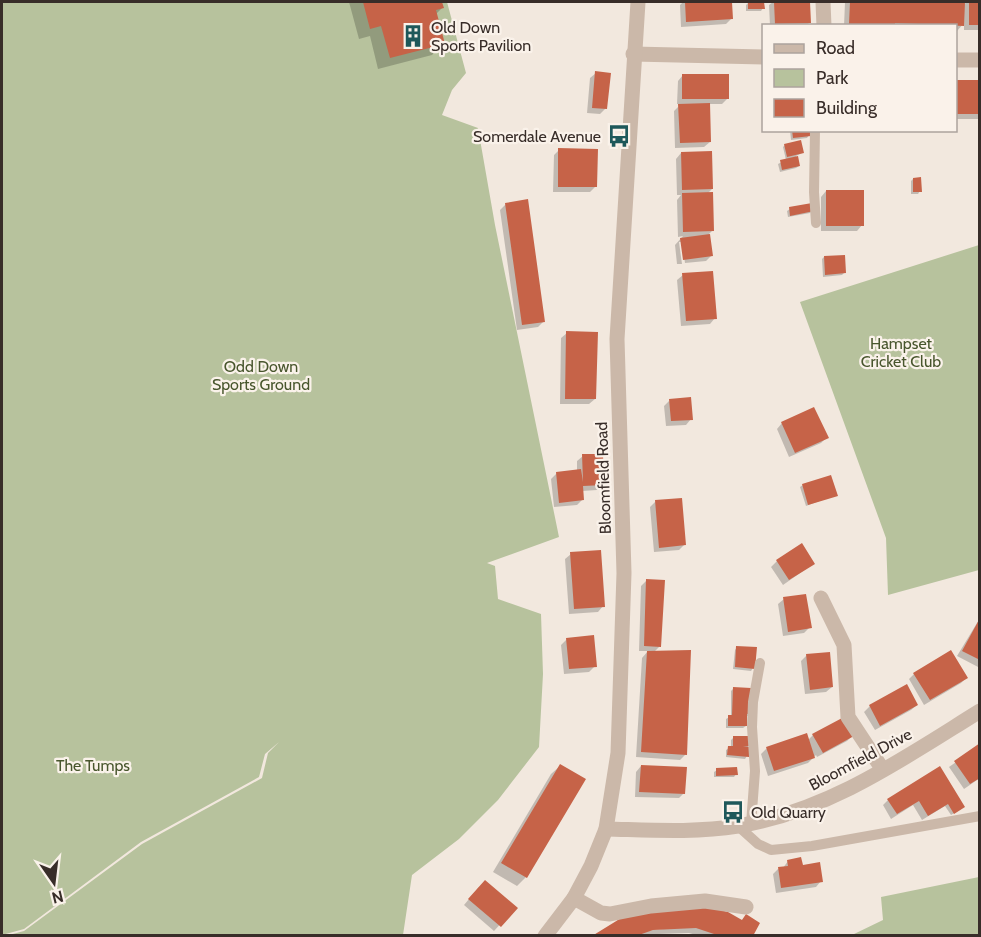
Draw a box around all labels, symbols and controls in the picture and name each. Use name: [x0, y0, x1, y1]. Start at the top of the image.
place label: Old Down Sports Pavilion: [431, 18, 531, 55]
building icon: Old Down Sports Pavilion: [400, 23, 426, 49]
legend: [762, 24, 957, 132]
text: Road: [816, 37, 855, 59]
text: Park: [816, 67, 849, 89]
text: Building: [816, 97, 878, 119]
bus stop icon: Somerdale Avenue: [606, 123, 632, 149]
place label: Somerdale Avenue: [473, 127, 601, 146]
park label: Hampset Cricket Club: [861, 334, 941, 371]
park label: Odd Down Sports Ground: [212, 357, 310, 394]
street label: Bloomfield Road: [592, 421, 615, 535]
street label: Bloomfield Drive: [806, 724, 915, 795]
park label: The Tumps: [56, 756, 130, 775]
bus stop icon: Old Quarry: [720, 799, 746, 825]
place label: Old Quarry: [751, 803, 826, 822]
north arrow: [24, 853, 84, 913]
text: N: [50, 886, 65, 908]

